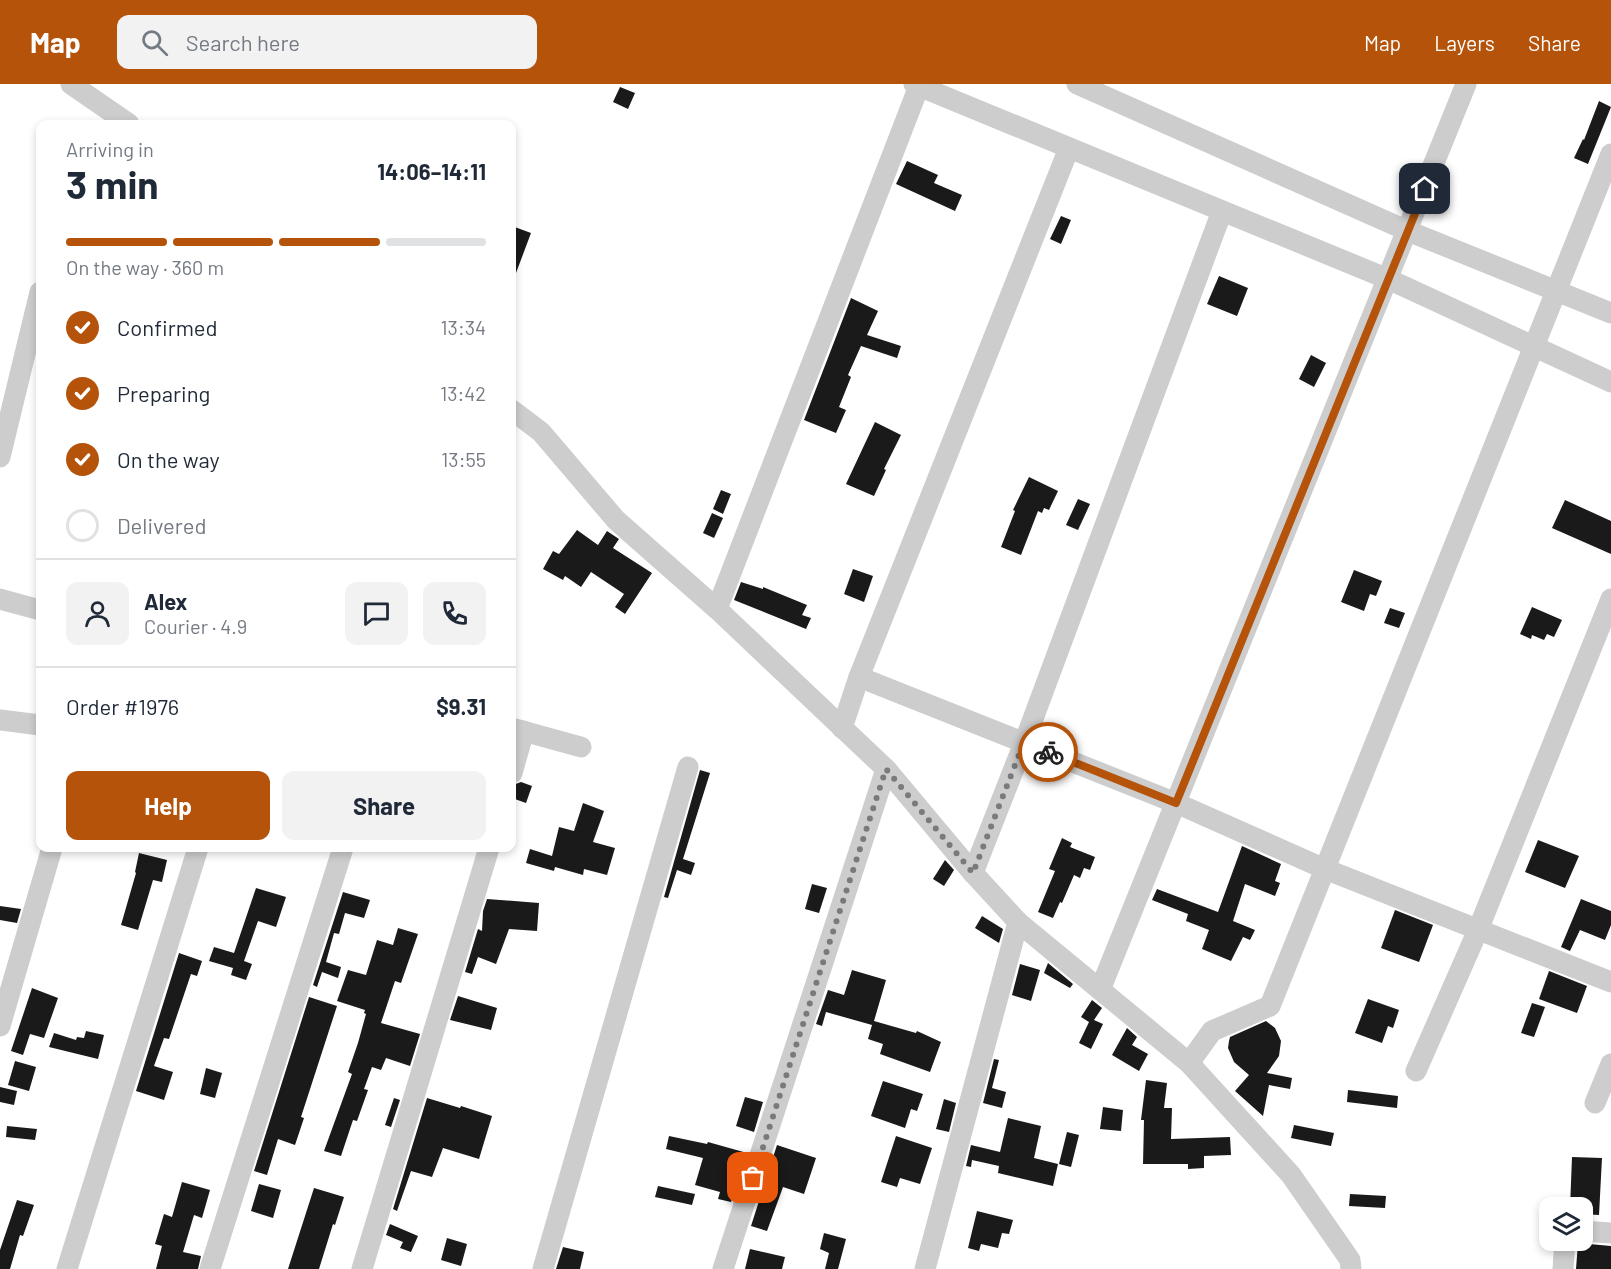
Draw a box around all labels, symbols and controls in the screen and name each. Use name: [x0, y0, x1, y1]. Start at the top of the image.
search box: [117, 15, 537, 69]
text: Map: [30, 25, 81, 59]
icon: search: [138, 26, 171, 59]
text: Search here: [186, 29, 300, 55]
text: Map: [1364, 30, 1401, 55]
text: Layers: [1434, 30, 1495, 55]
text: Share: [1528, 30, 1581, 55]
text: Arriving in: [66, 137, 154, 161]
text: 14:06–14:11: [377, 158, 486, 184]
text: 3 min: [66, 160, 159, 207]
pin: [1399, 163, 1450, 214]
icon: home: [1408, 172, 1441, 205]
text: On the way · 360 m: [66, 255, 224, 279]
icon: check: [66, 311, 99, 344]
text: Confirmed: [117, 314, 217, 340]
text: 13:34: [441, 315, 486, 339]
icon: check: [66, 377, 99, 410]
text: Preparing: [117, 380, 210, 406]
text: 13:42: [440, 381, 486, 405]
icon: check: [66, 443, 99, 476]
text: On the way: [117, 446, 220, 472]
text: 13:55: [441, 447, 486, 471]
text: Delivered: [117, 512, 206, 538]
button: person: [66, 582, 129, 645]
button: chat: [345, 582, 408, 645]
button: phone: [423, 582, 486, 645]
text: Alex: [144, 588, 187, 614]
text: Courier · 4.9: [144, 614, 247, 638]
text: Order #1976: [66, 693, 179, 719]
text: $9.31: [436, 693, 486, 719]
courier: [1018, 722, 1078, 782]
icon: bike: [1032, 736, 1065, 769]
button: Help: [66, 771, 270, 840]
button: Share: [282, 771, 486, 840]
pin: [727, 1152, 778, 1203]
icon: bag: [736, 1161, 769, 1194]
map controls: [1539, 1197, 1593, 1251]
button: layers: [1539, 1197, 1593, 1251]

